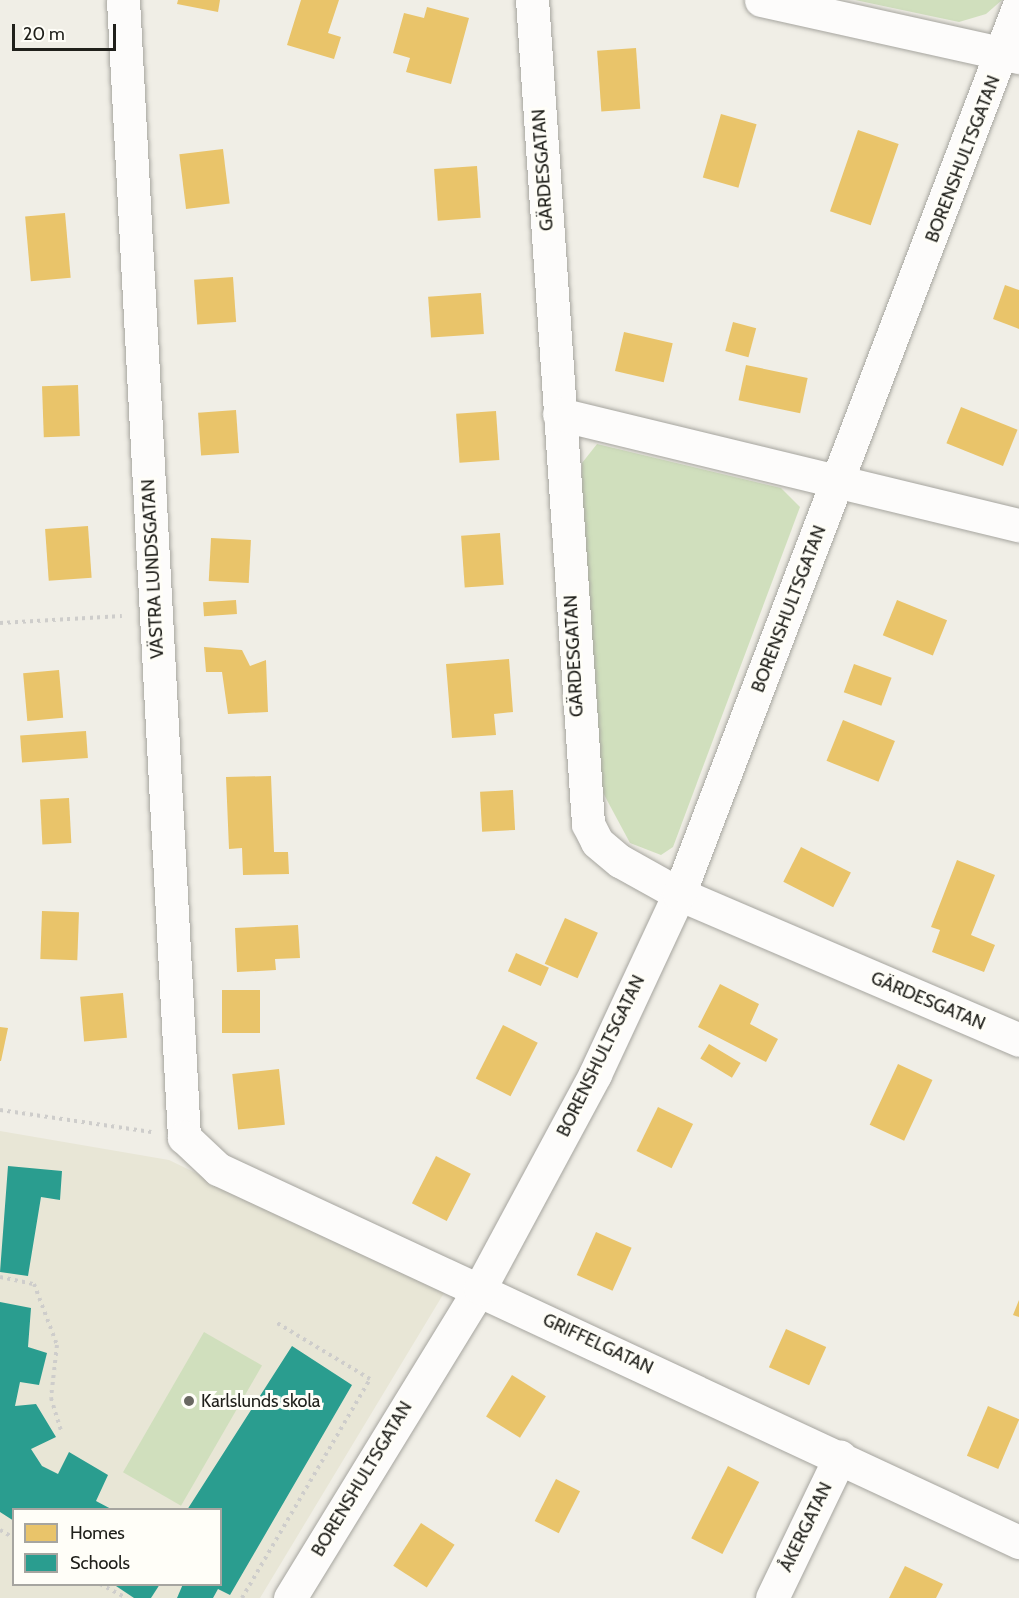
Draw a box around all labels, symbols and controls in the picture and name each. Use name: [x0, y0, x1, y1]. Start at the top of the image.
scale bar: [15, 12, 118, 50]
text: 20 m: [23, 23, 65, 45]
street label: BORENSHULTSGATAN: [921, 73, 1005, 245]
street label: GÄRDESGATAN: [528, 108, 558, 232]
street label: VÄSTRA LUNDSGATAN: [138, 479, 168, 659]
street label: BORENSHULTSGATAN: [747, 523, 831, 695]
street label: GÄRDESGATAN: [560, 594, 588, 718]
street label: GÄRDESGATAN: [868, 967, 988, 1035]
street label: BORENSHULTSGATAN: [553, 972, 649, 1140]
street label: GRIFFELGATAN: [539, 1309, 657, 1379]
place label: Karlslunds skola: [201, 1390, 320, 1412]
marker: Karlslunds skola: [182, 1394, 196, 1408]
street label: BORENSHULTSGATAN: [307, 1398, 417, 1560]
street label: ÅKERGATAN: [775, 1479, 837, 1575]
legend: [12, 1508, 222, 1586]
text: Homes: [70, 1522, 125, 1544]
text: Schools: [70, 1552, 130, 1574]

